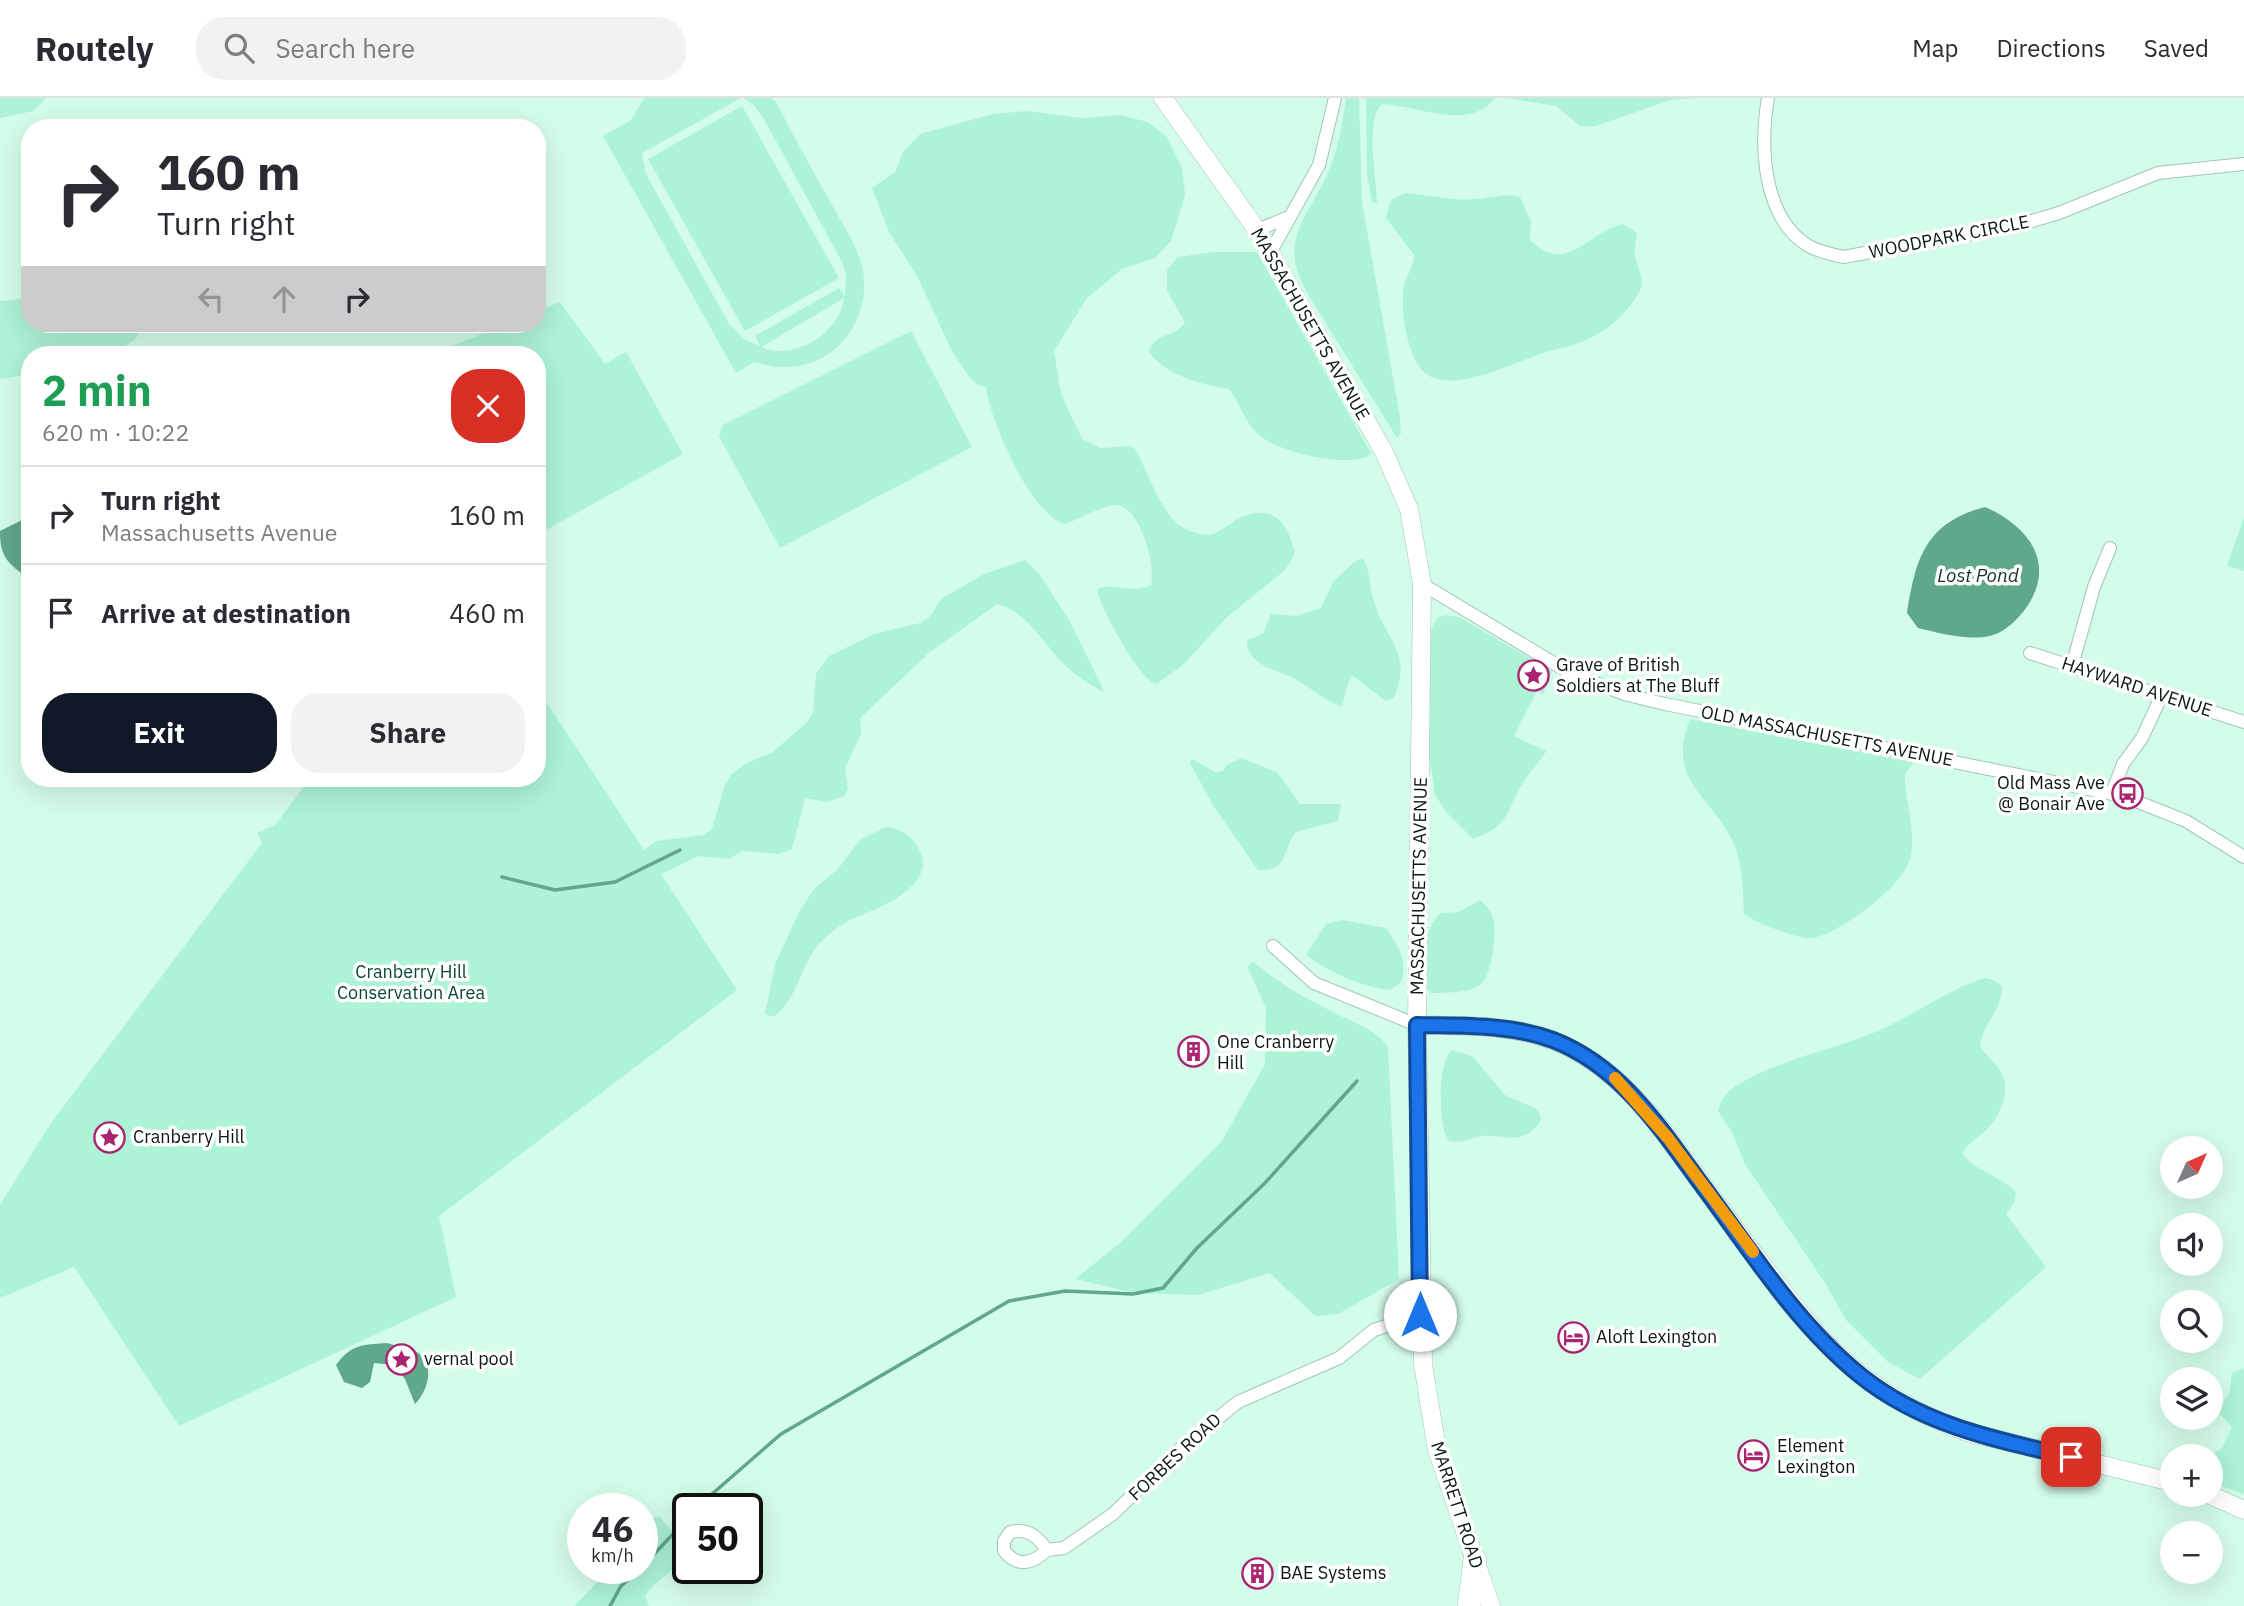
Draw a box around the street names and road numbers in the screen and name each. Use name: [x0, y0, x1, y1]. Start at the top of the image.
street label: WOODPARK CIRCLE: [1867, 210, 2031, 263]
street label: MASSACHUSETTS AVENUE: [1246, 223, 1375, 424]
street label: HAYWARD AVENUE: [2059, 651, 2215, 722]
street label: OLD MASSACHUSETTS AVENUE: [1699, 700, 1955, 771]
street label: MASSACHUSETTS AVENUE: [1405, 777, 1432, 995]
street label: FORBES ROAD: [1124, 1408, 1226, 1505]
street label: MARRETT ROAD: [1426, 1438, 1489, 1571]

